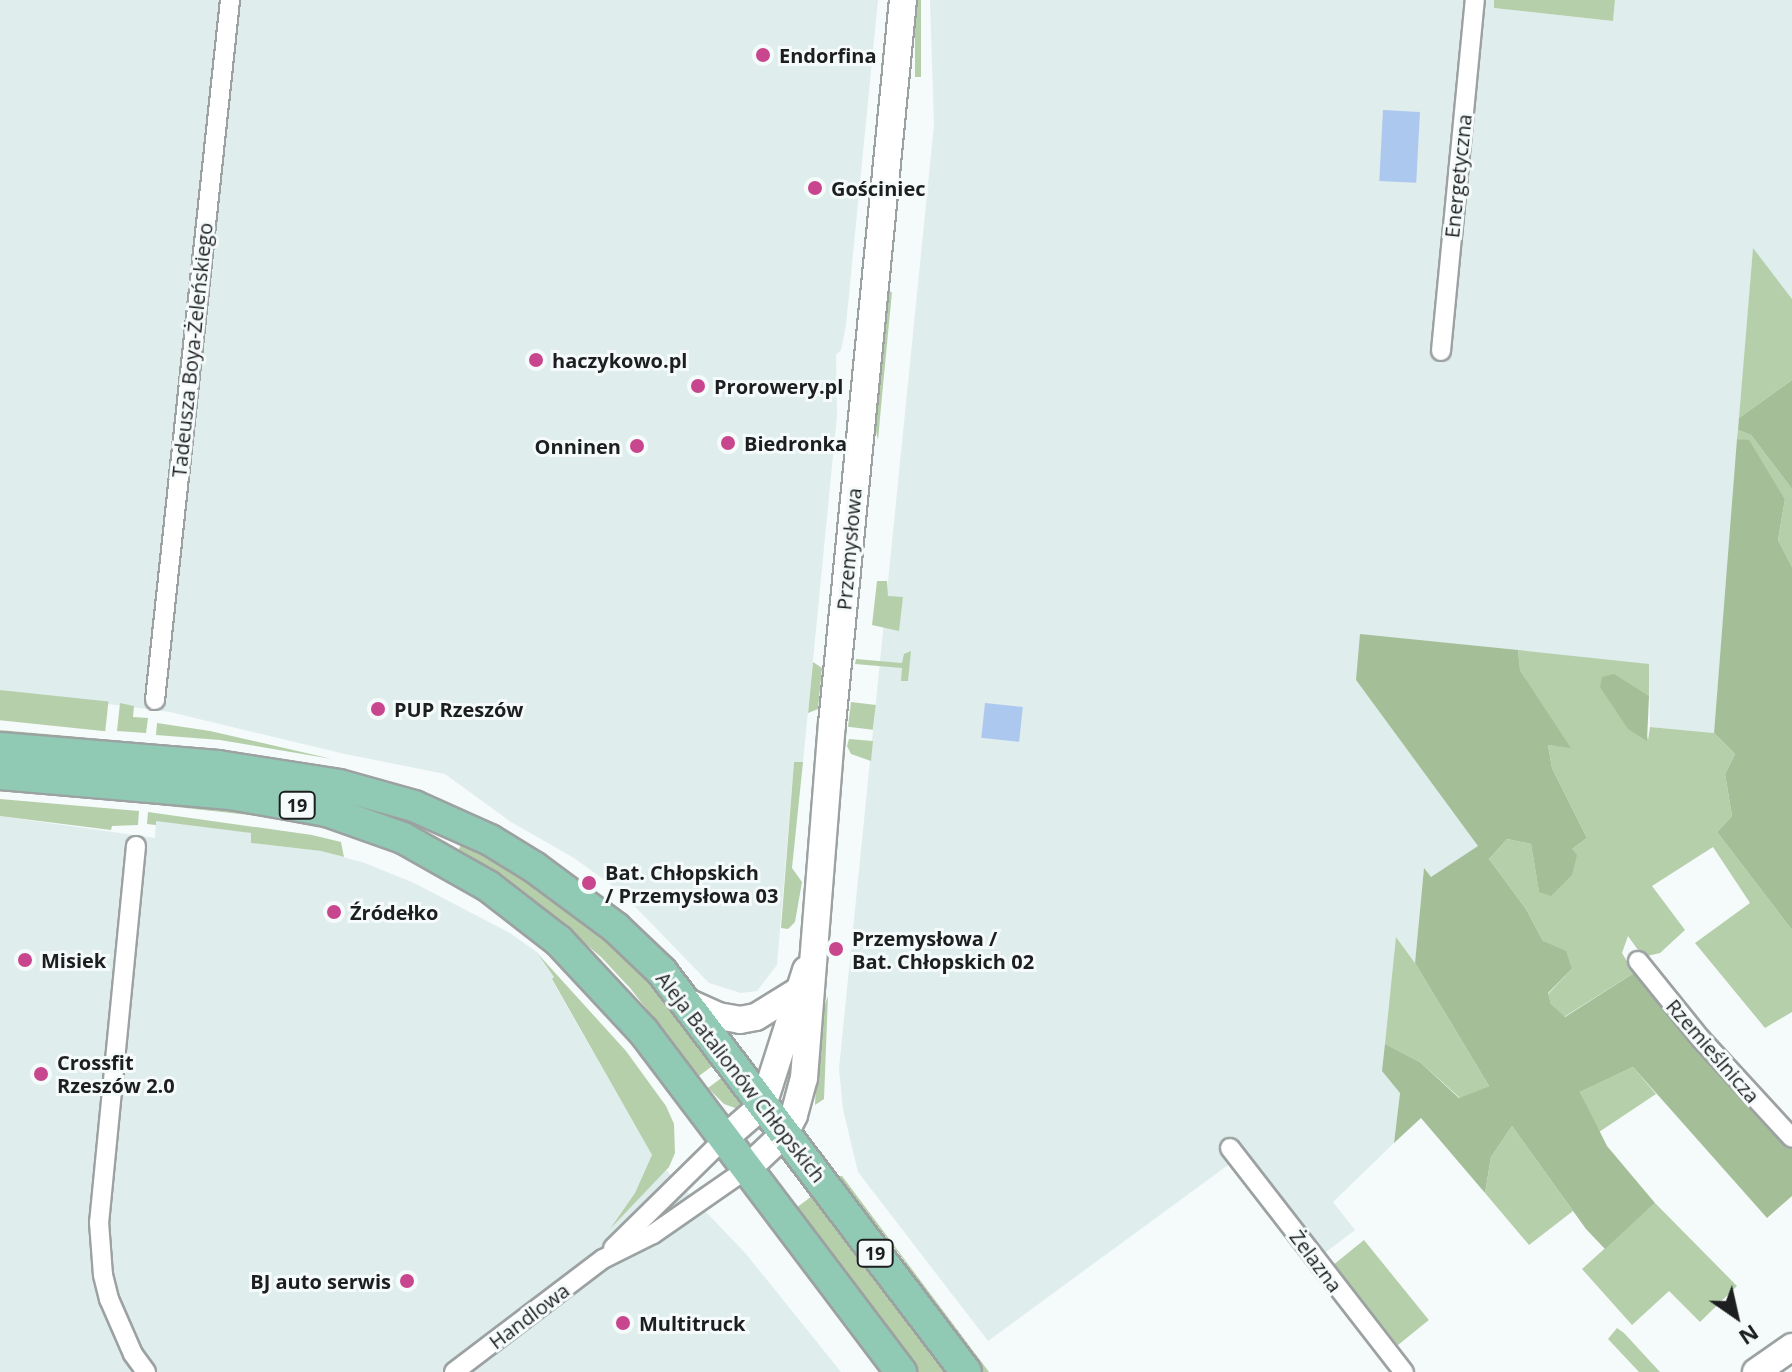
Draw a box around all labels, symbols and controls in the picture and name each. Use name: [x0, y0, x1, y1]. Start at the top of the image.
place label: Endorfina: [779, 43, 877, 67]
marker: Endorfina: [754, 46, 772, 64]
street label: Energetyczna: [1440, 113, 1476, 239]
place label: Gościniec: [831, 176, 926, 200]
marker: Gościniec: [806, 179, 824, 197]
street label: Tadeusza Boya-Żeleńskiego: [167, 221, 217, 479]
place label: haczykowo.pl: [552, 348, 687, 372]
marker: haczykowo.pl: [527, 351, 545, 369]
place label: Prorowery.pl: [714, 374, 843, 398]
marker: Prorowery.pl: [689, 377, 707, 395]
place label: Biedronka: [744, 431, 847, 455]
place label: Onninen: [535, 434, 621, 458]
marker: Biedronka: [719, 434, 737, 452]
marker: Onninen: [628, 437, 646, 455]
street label: Przemysłowa: [832, 487, 866, 611]
place label: PUP Rzeszów: [394, 697, 523, 721]
marker: PUP Rzeszów: [369, 700, 387, 718]
road number: 19: [277, 791, 317, 819]
place label: Bat. Chłopskich / Przemysłowa 03: [605, 860, 778, 907]
marker: Bat. Chłopskich / Przemysłowa 03: [580, 874, 598, 892]
place label: Źródełko: [350, 900, 438, 924]
marker: Źródełko: [325, 903, 343, 921]
place label: Przemysłowa / Bat. Chłopskich 02: [852, 926, 1034, 973]
marker: Przemysłowa / Bat. Chłopskich 02: [827, 940, 845, 958]
place label: Misiek: [41, 948, 106, 972]
marker: Misiek: [16, 951, 34, 969]
street label: Aleja Batalionów Chłopskich: [651, 967, 831, 1187]
street label: Rzemieślnicza: [1661, 994, 1765, 1108]
place label: Crossfit Rzeszów 2.0: [57, 1050, 175, 1097]
marker: Crossfit Rzeszów 2.0: [32, 1065, 50, 1083]
street label: Żelazna: [1285, 1225, 1347, 1297]
road number: 19: [855, 1239, 895, 1267]
place label: BJ auto serwis: [250, 1269, 391, 1293]
marker: BJ auto serwis: [398, 1272, 416, 1290]
north arrow: [1696, 1276, 1776, 1356]
street label: Handlowa: [484, 1278, 574, 1354]
place label: Multitruck: [639, 1311, 745, 1335]
marker: Multitruck: [614, 1314, 632, 1332]
text: N: [1734, 1318, 1765, 1353]

